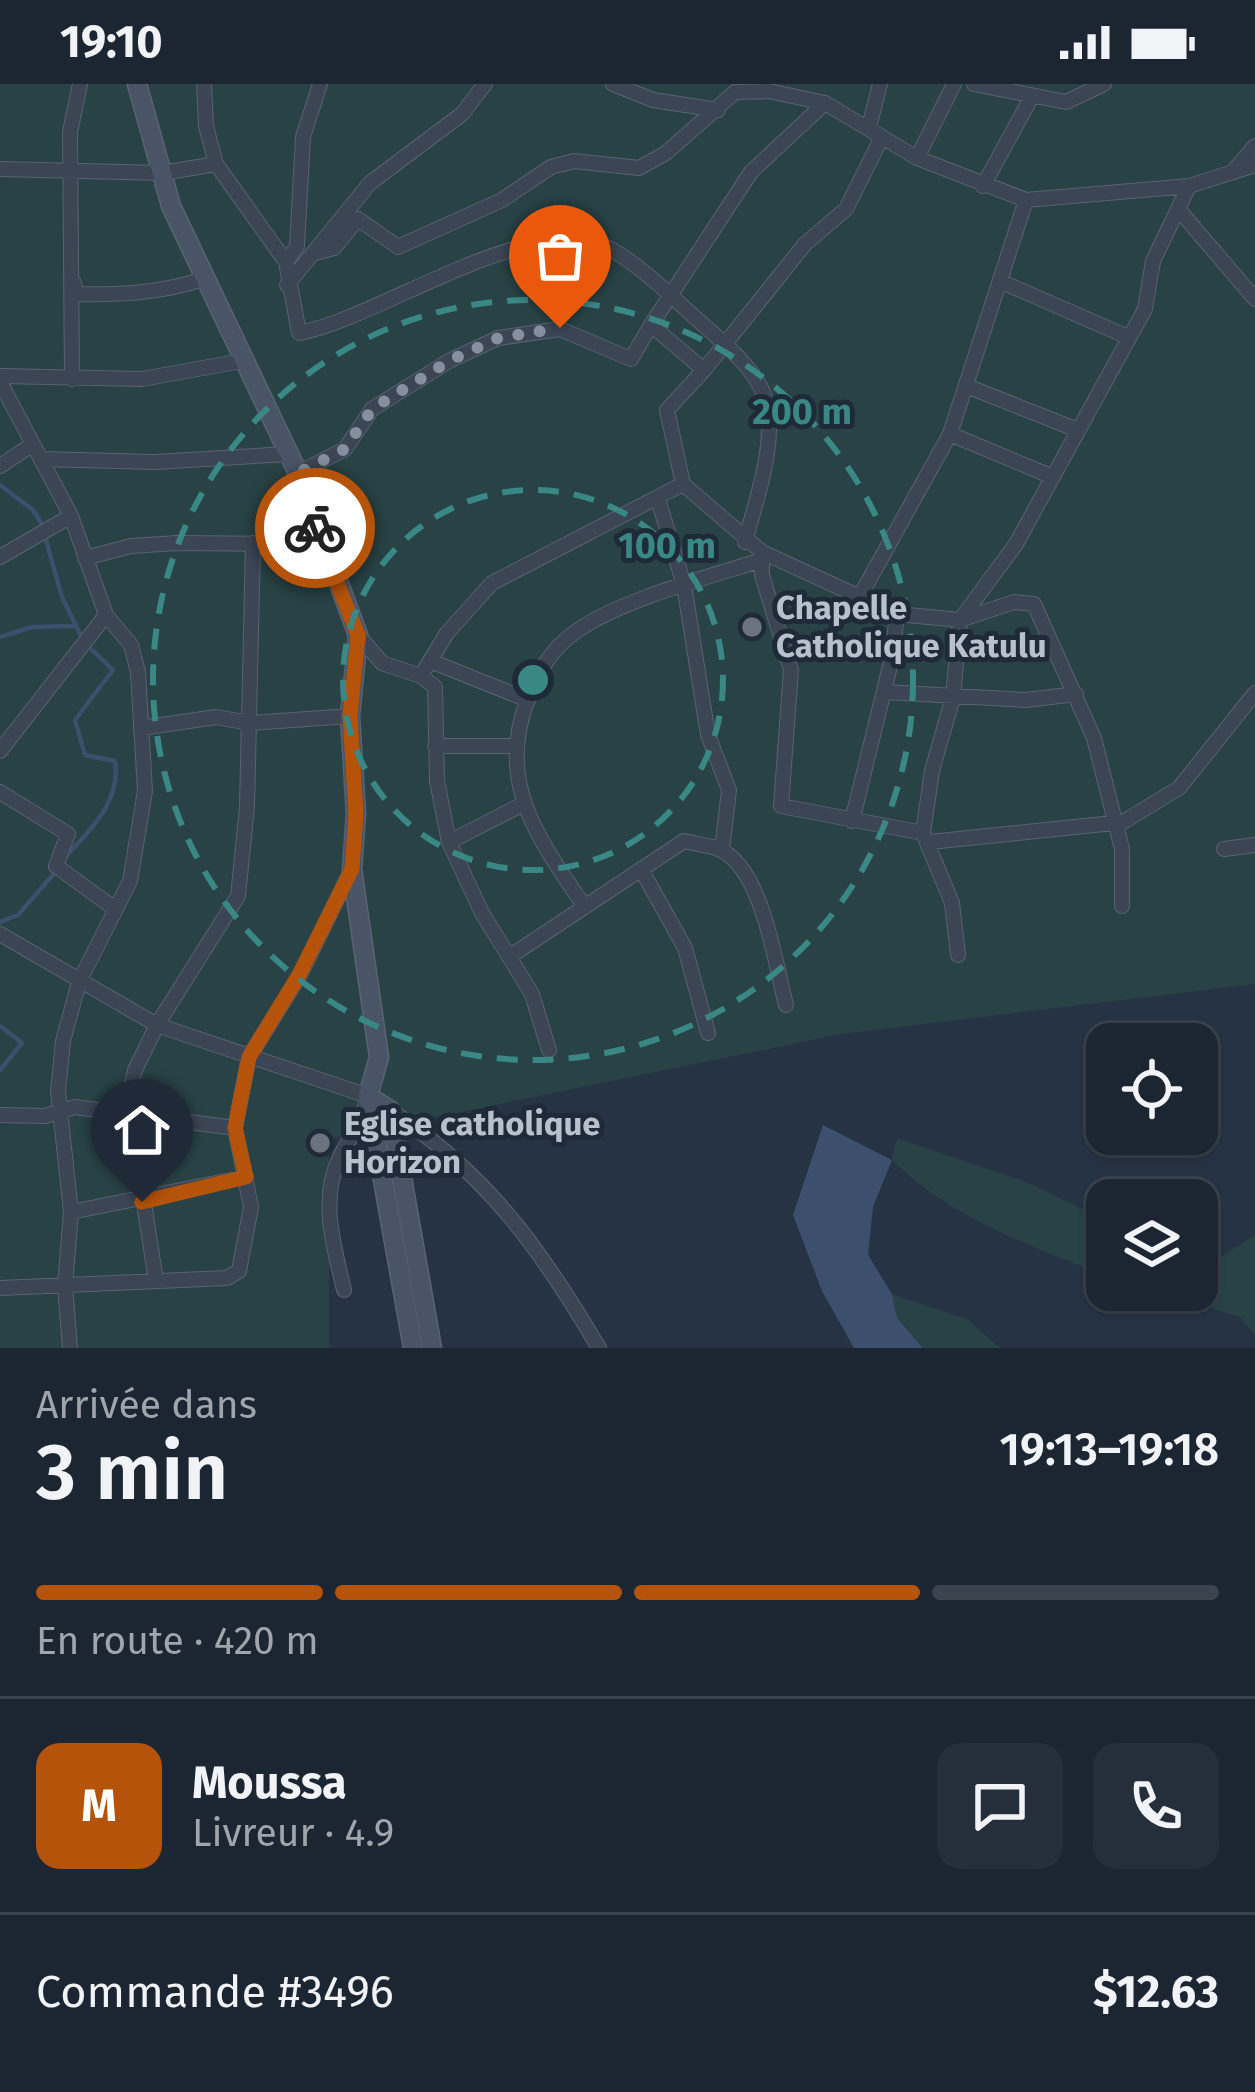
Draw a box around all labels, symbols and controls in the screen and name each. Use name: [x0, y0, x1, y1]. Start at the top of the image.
text: 19:10: [60, 15, 163, 69]
pin: [509, 205, 611, 328]
icon: bag: [527, 223, 593, 289]
text: 200 m: [752, 390, 852, 434]
courier: [255, 468, 375, 588]
icon: bike: [282, 495, 348, 561]
text: 100 m: [618, 524, 716, 568]
place label: Chapelle Catholique Katulu: [776, 588, 1047, 666]
marker: Chapelle Catholique Katulu: [739, 614, 765, 640]
centre of rings: [512, 659, 554, 701]
map controls: [1086, 1023, 1218, 1311]
button: locate: [1086, 1023, 1218, 1155]
pin: [91, 1079, 193, 1202]
icon: home: [109, 1097, 175, 1163]
place label: Eglise catholique Horizon: [344, 1104, 601, 1182]
marker: Eglise catholique Horizon: [307, 1130, 333, 1156]
button: layers: [1086, 1179, 1218, 1311]
text: Arrivée dans: [36, 1382, 257, 1428]
text: 19:13–19:18: [1000, 1423, 1219, 1477]
text: 3 min: [36, 1426, 229, 1520]
text: En route · 420 m: [36, 1618, 319, 1664]
button: chat: [937, 1743, 1063, 1869]
button: phone: [1093, 1743, 1219, 1869]
text: Moussa: [192, 1756, 347, 1810]
text: M: [81, 1779, 117, 1833]
text: Livreur · 4.9: [192, 1810, 394, 1856]
text: Commande #3496: [36, 1965, 394, 2019]
text: $12.63: [1093, 1965, 1219, 2019]

